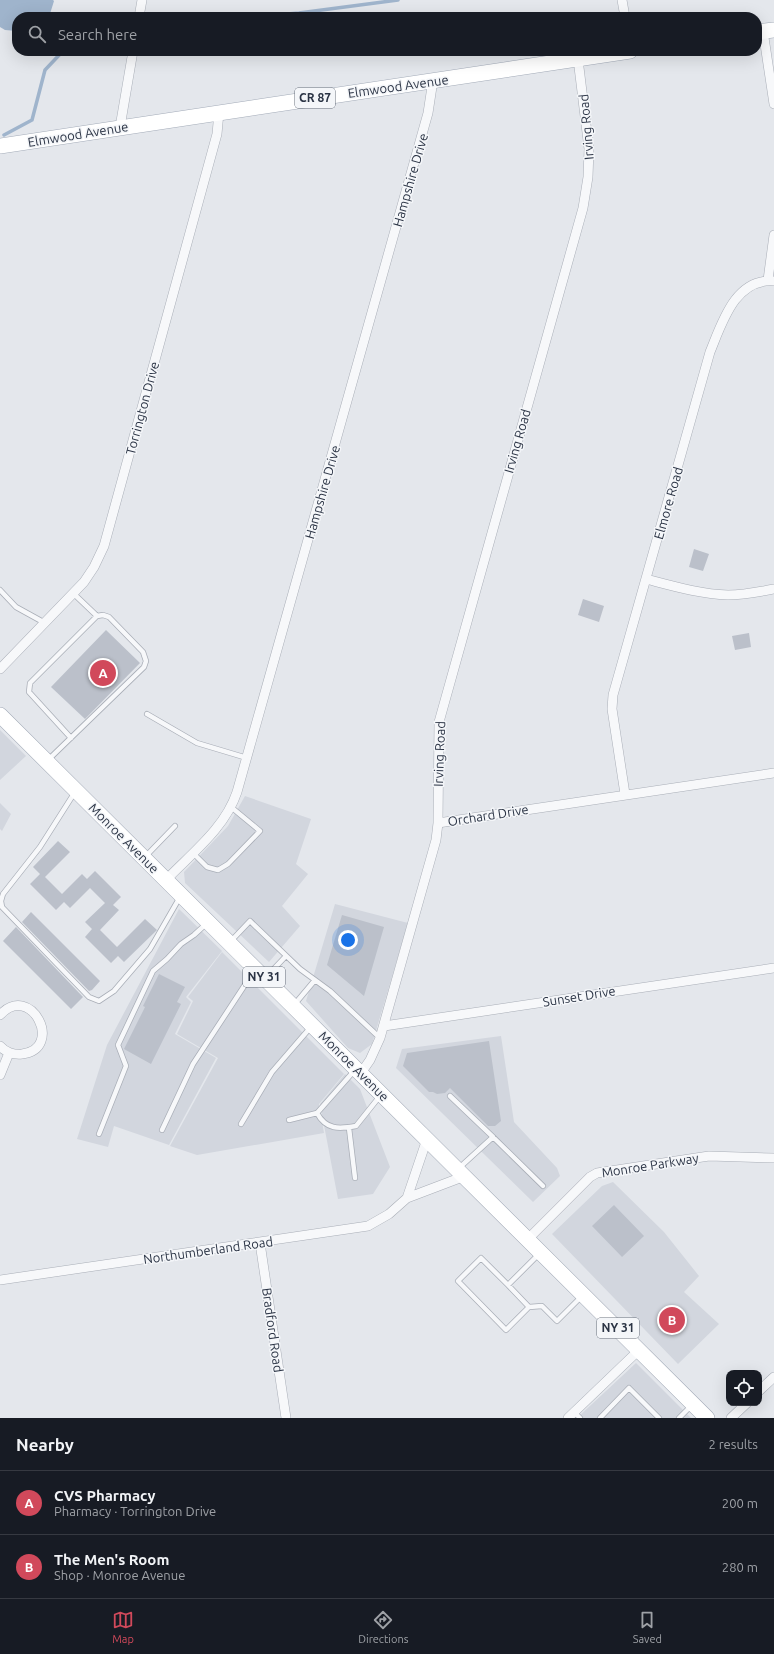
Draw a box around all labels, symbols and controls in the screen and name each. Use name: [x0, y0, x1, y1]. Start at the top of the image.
search box: [12, 12, 762, 56]
icon: search: [26, 23, 48, 45]
text: Search here: [58, 26, 137, 43]
street label: Elmwood Avenue: [347, 72, 449, 100]
road number: CR 87: [295, 88, 335, 108]
street label: Irving Road: [576, 94, 596, 160]
street label: Elmwood Avenue: [27, 119, 129, 149]
street label: Hampshire Drive: [390, 132, 430, 228]
street label: Torrington Drive: [123, 360, 161, 456]
street label: Irving Road: [501, 407, 533, 475]
street label: Hampshire Drive: [302, 444, 342, 540]
street label: Elmore Road: [651, 465, 685, 541]
pin: A: [90, 658, 116, 688]
street label: Irving Road: [431, 721, 447, 787]
street label: Monroe Avenue: [86, 800, 162, 876]
street label: Orchard Drive: [447, 802, 529, 828]
your location: [338, 930, 358, 950]
road number: NY 31: [243, 967, 285, 987]
street label: Sunset Drive: [542, 983, 616, 1009]
street label: Monroe Avenue: [316, 1028, 392, 1104]
street label: Monroe Parkway: [601, 1150, 699, 1180]
street label: Northumberland Road: [142, 1234, 274, 1266]
street label: Bradford Road: [260, 1287, 286, 1373]
pin: B: [659, 1305, 685, 1335]
road number: NY 31: [597, 1318, 639, 1338]
map controls: [726, 1370, 762, 1406]
button: locate: [726, 1370, 762, 1406]
text: Nearby: [16, 1435, 74, 1454]
text: 2 results: [708, 1437, 758, 1451]
text: CVS Pharmacy: [54, 1487, 156, 1504]
text: A: [24, 1496, 34, 1510]
text: 200 m: [722, 1496, 758, 1510]
text: Pharmacy · Torrington Drive: [54, 1504, 216, 1518]
text: The Men's Room: [54, 1551, 169, 1568]
text: B: [25, 1560, 33, 1574]
text: 280 m: [722, 1560, 758, 1574]
text: Shop · Monroe Avenue: [54, 1568, 185, 1582]
tab: Map: [112, 1609, 134, 1645]
tab: Directions: [358, 1609, 408, 1645]
tab: Saved: [633, 1609, 662, 1645]

